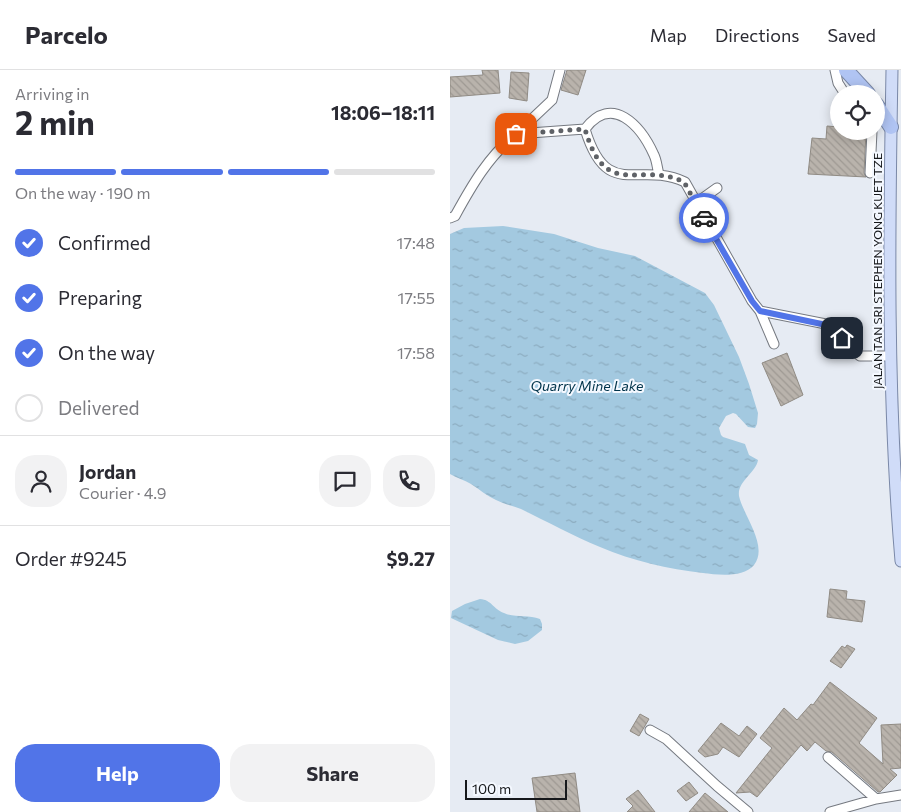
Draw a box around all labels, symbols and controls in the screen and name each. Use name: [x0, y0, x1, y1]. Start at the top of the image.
text: Parcelo: [25, 20, 108, 49]
text: Map: [650, 24, 687, 46]
text: Directions: [715, 24, 799, 46]
text: Saved: [827, 24, 876, 46]
text: Arriving in: [15, 84, 89, 103]
map controls: [830, 85, 885, 140]
button: locate: [830, 85, 885, 140]
text: 18:06–18:11: [331, 101, 435, 124]
text: 2 min: [15, 102, 95, 142]
pin: [495, 113, 537, 155]
icon: bag: [502, 120, 530, 148]
street label: JALAN TAN SRI STEPHEN YONG KUET TZE: [870, 153, 885, 389]
text: On the way · 190 m: [15, 183, 151, 202]
courier: [679, 193, 729, 243]
icon: car: [690, 204, 718, 232]
icon: check: [15, 229, 43, 257]
text: Confirmed: [58, 231, 151, 254]
text: 17:48: [397, 233, 435, 252]
icon: check: [15, 284, 43, 312]
text: Preparing: [58, 286, 142, 309]
text: 17:55: [398, 288, 435, 307]
pin: [821, 317, 863, 359]
icon: home: [828, 324, 856, 352]
icon: check: [15, 339, 43, 367]
text: On the way: [58, 341, 155, 364]
text: 17:58: [397, 343, 435, 362]
water label: Quarry Mine Lake: [531, 377, 644, 394]
text: Delivered: [58, 396, 139, 419]
button: person: [15, 455, 67, 507]
button: chat: [319, 455, 371, 507]
button: phone: [383, 455, 435, 507]
text: Jordan: [79, 460, 136, 483]
text: Courier · 4.9: [79, 483, 166, 502]
text: Order #9245: [15, 547, 127, 570]
text: $9.27: [386, 547, 435, 570]
button: Help: [15, 744, 220, 802]
button: Share: [230, 744, 435, 802]
scale bar: [465, 777, 568, 800]
text: 100 m: [472, 780, 511, 797]

